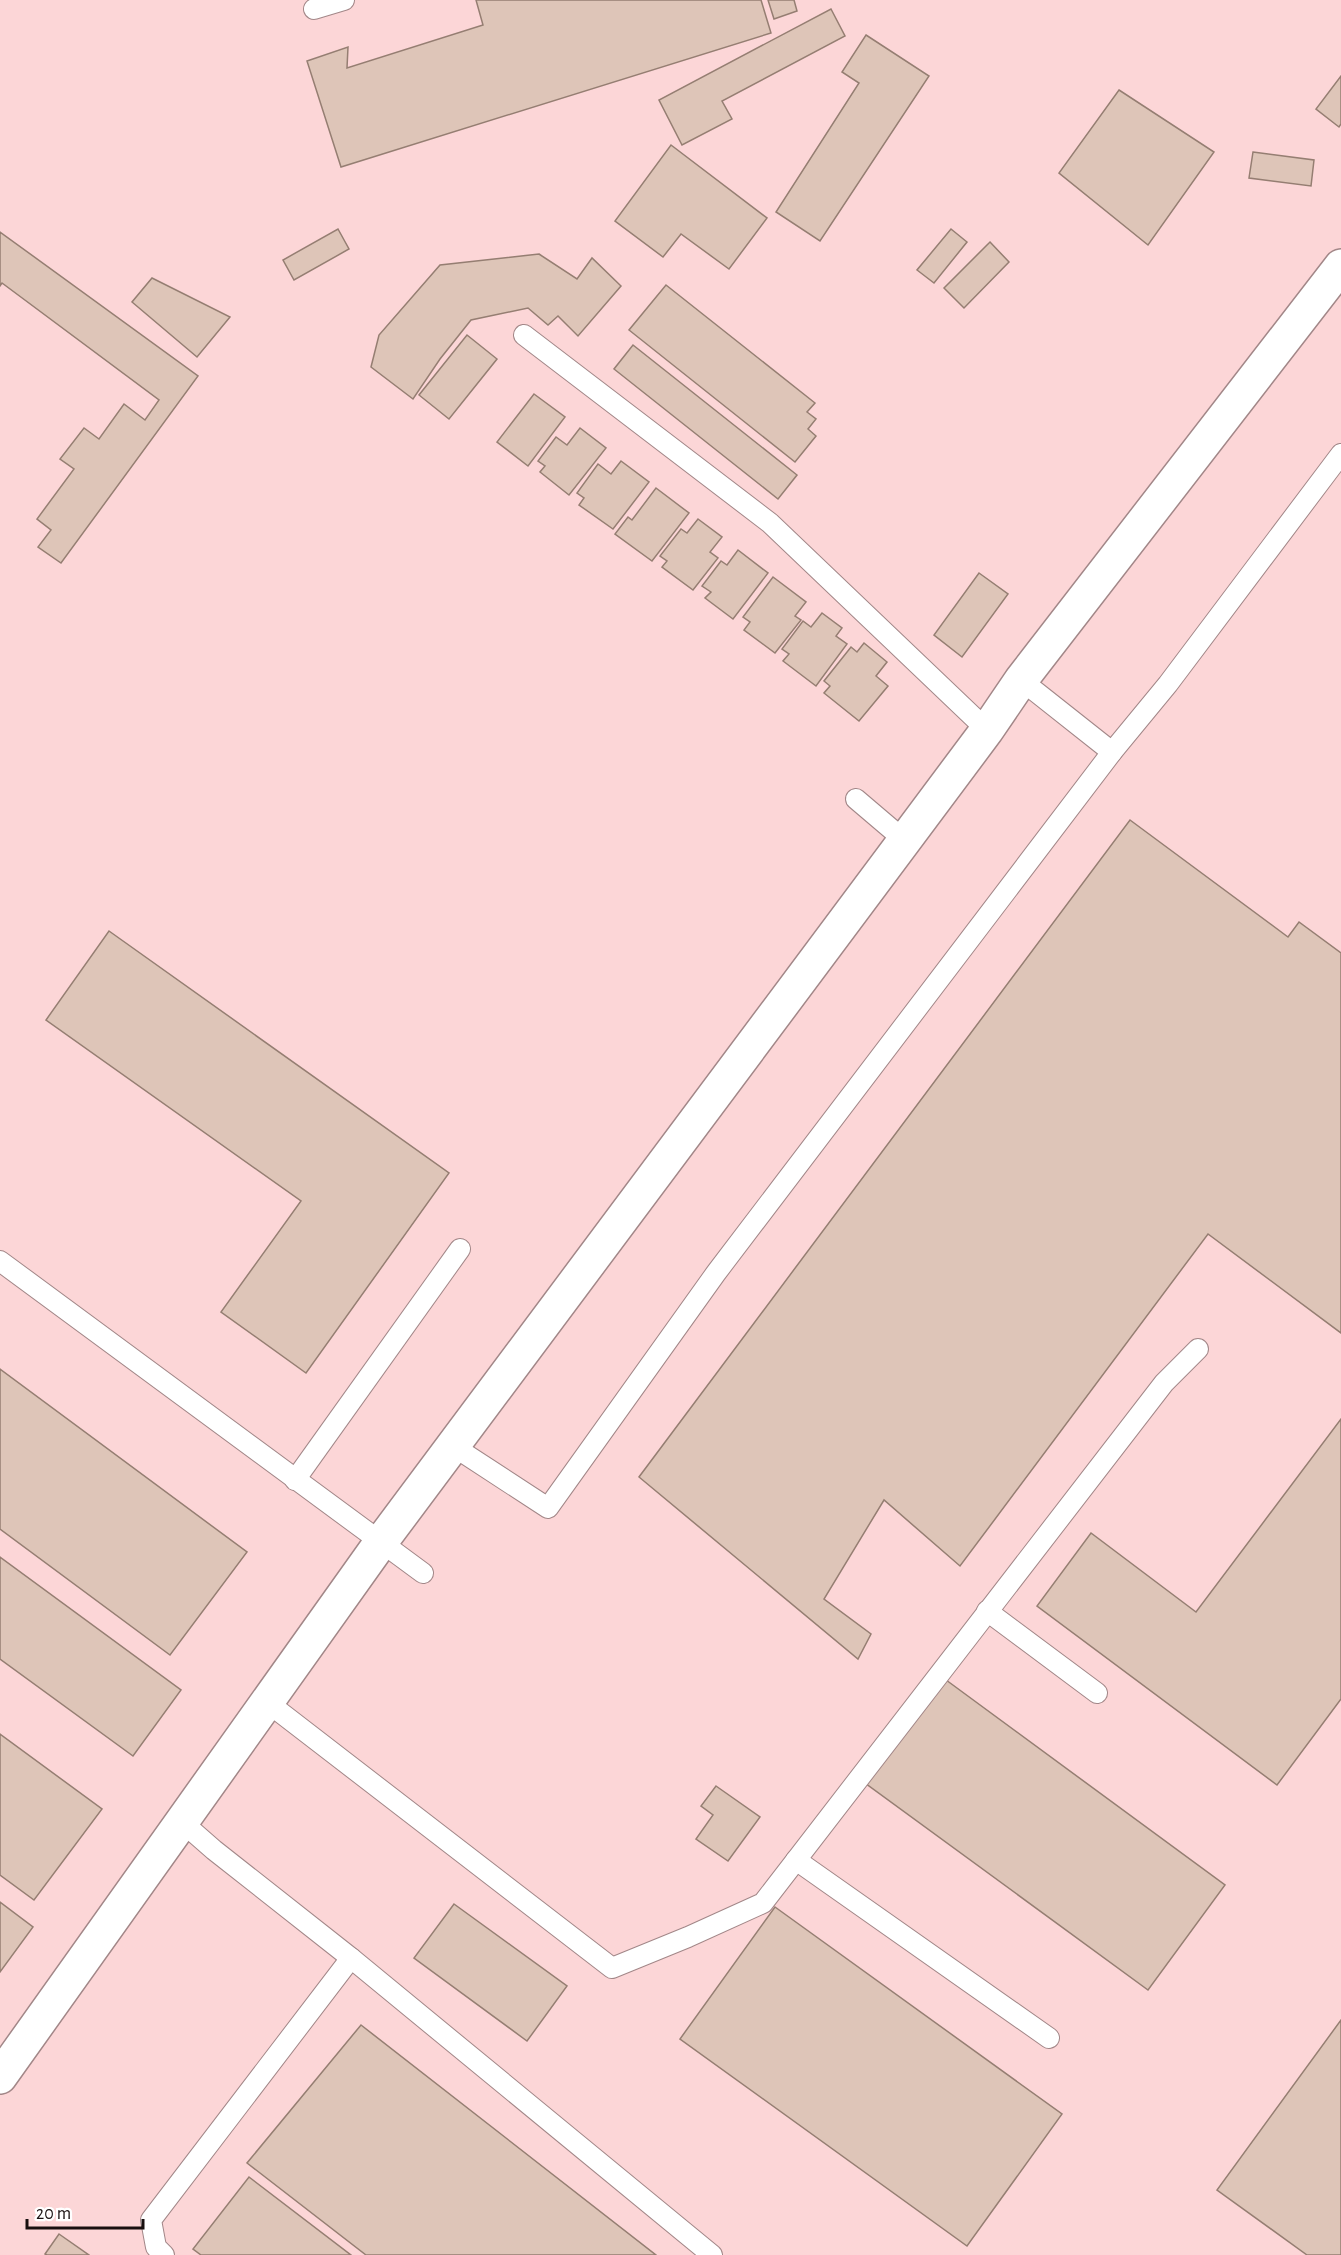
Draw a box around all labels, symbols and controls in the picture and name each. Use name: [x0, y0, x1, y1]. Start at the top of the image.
scale bar: [27, 2192, 142, 2230]
text: 20 m: [36, 2205, 71, 2223]

